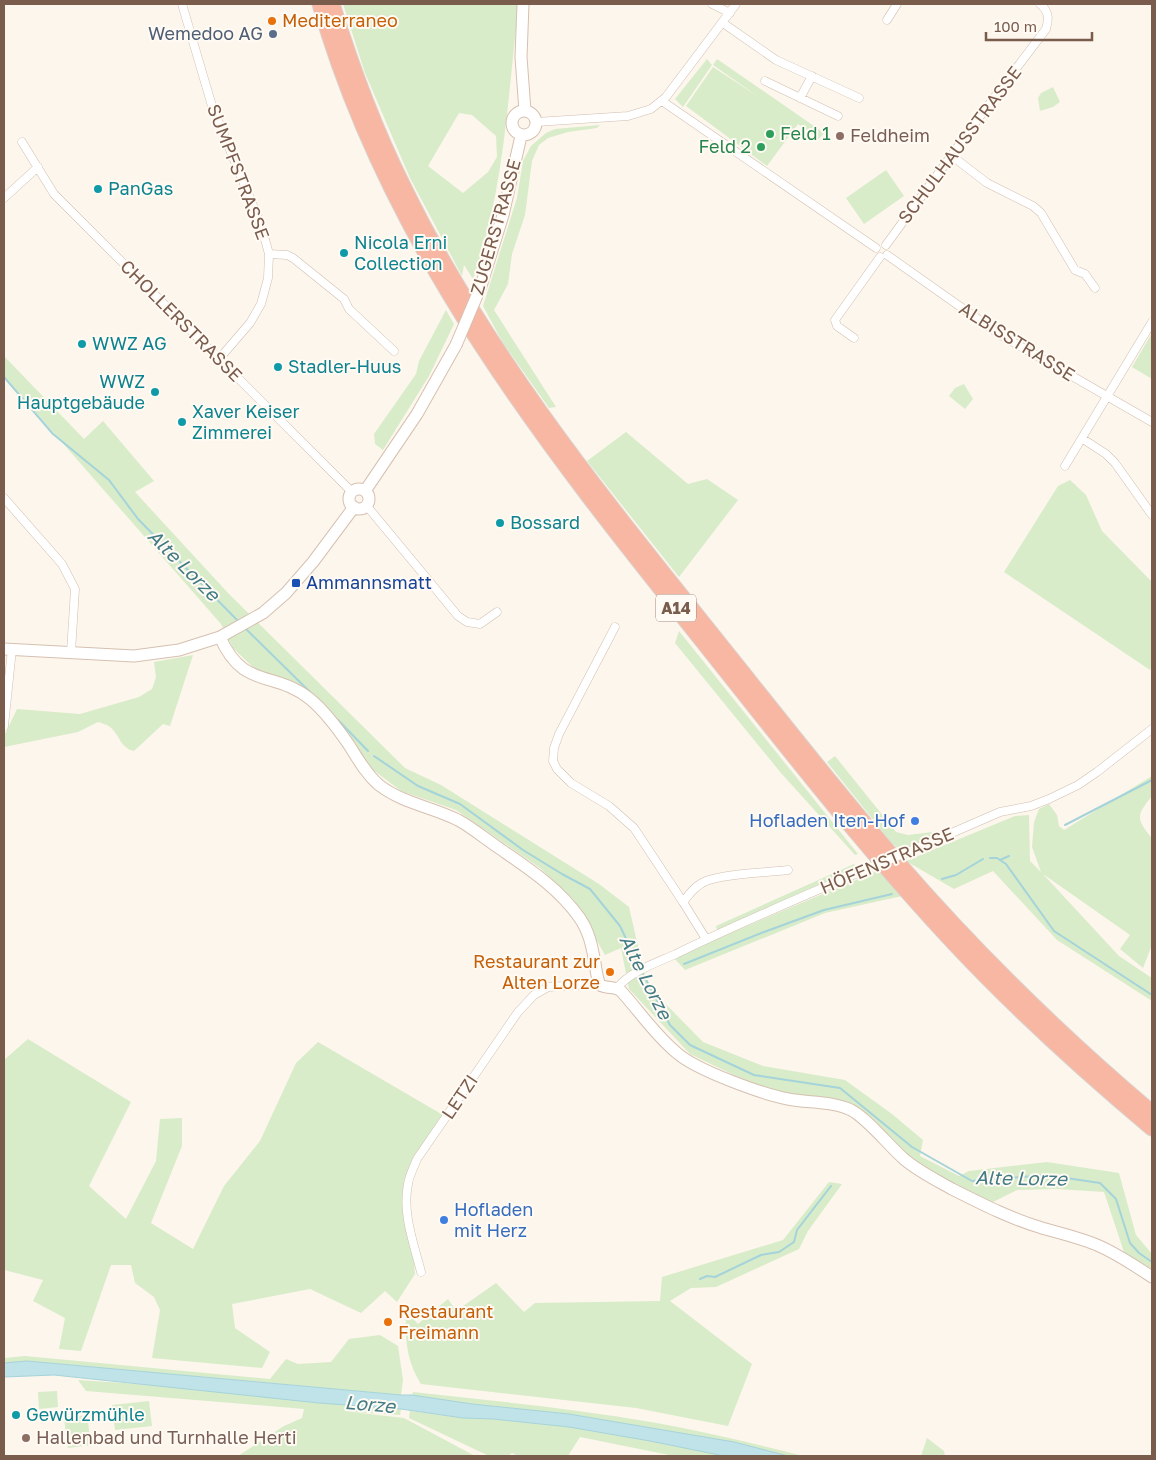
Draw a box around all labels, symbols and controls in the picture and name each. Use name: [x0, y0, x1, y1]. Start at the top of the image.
place label: Mediterraneo: [282, 9, 398, 31]
scale bar: [986, 10, 1092, 42]
marker: Mediterraneo: [266, 15, 278, 27]
text: 100 m: [994, 17, 1037, 35]
place label: Wemedoo AG: [148, 22, 263, 44]
marker: Wemedoo AG: [267, 28, 279, 40]
street label: SCHULHAUSSTRASSE: [893, 61, 1026, 227]
street label: SUMPFSTRASSE: [203, 101, 275, 242]
place label: Feld 1: [780, 122, 831, 144]
place label: Feldheim: [850, 124, 930, 146]
marker: Feld 1: [764, 128, 776, 140]
marker: Feldheim: [834, 130, 846, 142]
place label: Feld 2: [698, 135, 751, 157]
marker: Feld 2: [755, 141, 767, 153]
street label: ZUGERSTRASSE: [465, 156, 525, 297]
place label: PanGas: [108, 177, 173, 199]
marker: PanGas: [92, 183, 104, 195]
place label: Nicola Erni Collection: [354, 231, 447, 274]
marker: Nicola Erni Collection: [338, 247, 350, 259]
street label: CHOLLERSTRASSE: [116, 255, 247, 386]
street label: ALBISSTRASSE: [956, 297, 1079, 386]
place label: WWZ AG: [92, 332, 167, 354]
marker: WWZ AG: [76, 338, 88, 350]
place label: Stadler-Huus: [288, 355, 401, 377]
marker: Stadler-Huus: [272, 361, 284, 373]
place label: WWZ Hauptgebäude: [17, 370, 145, 413]
marker: WWZ Hauptgebäude: [149, 386, 161, 398]
place label: Xaver Keiser Zimmerei: [192, 400, 300, 443]
marker: Xaver Keiser Zimmerei: [176, 416, 188, 428]
place label: Bossard: [510, 511, 580, 533]
marker: Bossard: [494, 517, 506, 529]
water label: Alte Lorze: [144, 524, 226, 607]
place label: Ammannsmatt: [306, 571, 432, 593]
marker: Ammannsmatt: [290, 577, 302, 589]
road number: A14: [656, 594, 696, 622]
place label: Hofladen Iten-Hof: [749, 809, 905, 831]
marker: Hofladen Iten-Hof: [909, 815, 921, 827]
street label: HÖFENSTRASSE: [816, 822, 957, 898]
water label: Alte Lorze: [615, 931, 678, 1025]
place label: Restaurant zur Alten Lorze: [473, 950, 600, 993]
marker: Restaurant zur Alten Lorze: [604, 966, 616, 978]
street label: LETZI: [436, 1070, 482, 1123]
water label: Alte Lorze: [975, 1165, 1069, 1190]
place label: Hofladen mit Herz: [454, 1198, 533, 1241]
marker: Hofladen mit Herz: [438, 1214, 450, 1226]
place label: Restaurant Freimann: [398, 1300, 493, 1343]
marker: Restaurant Freimann: [382, 1316, 394, 1328]
water label: Lorze: [344, 1390, 398, 1417]
place label: Gewürzmühle: [26, 1403, 145, 1425]
marker: Gewürzmühle: [10, 1409, 22, 1421]
place label: Hallenbad und Turnhalle Herti: [36, 1426, 297, 1448]
marker: Hallenbad und Turnhalle Herti: [20, 1432, 32, 1444]

